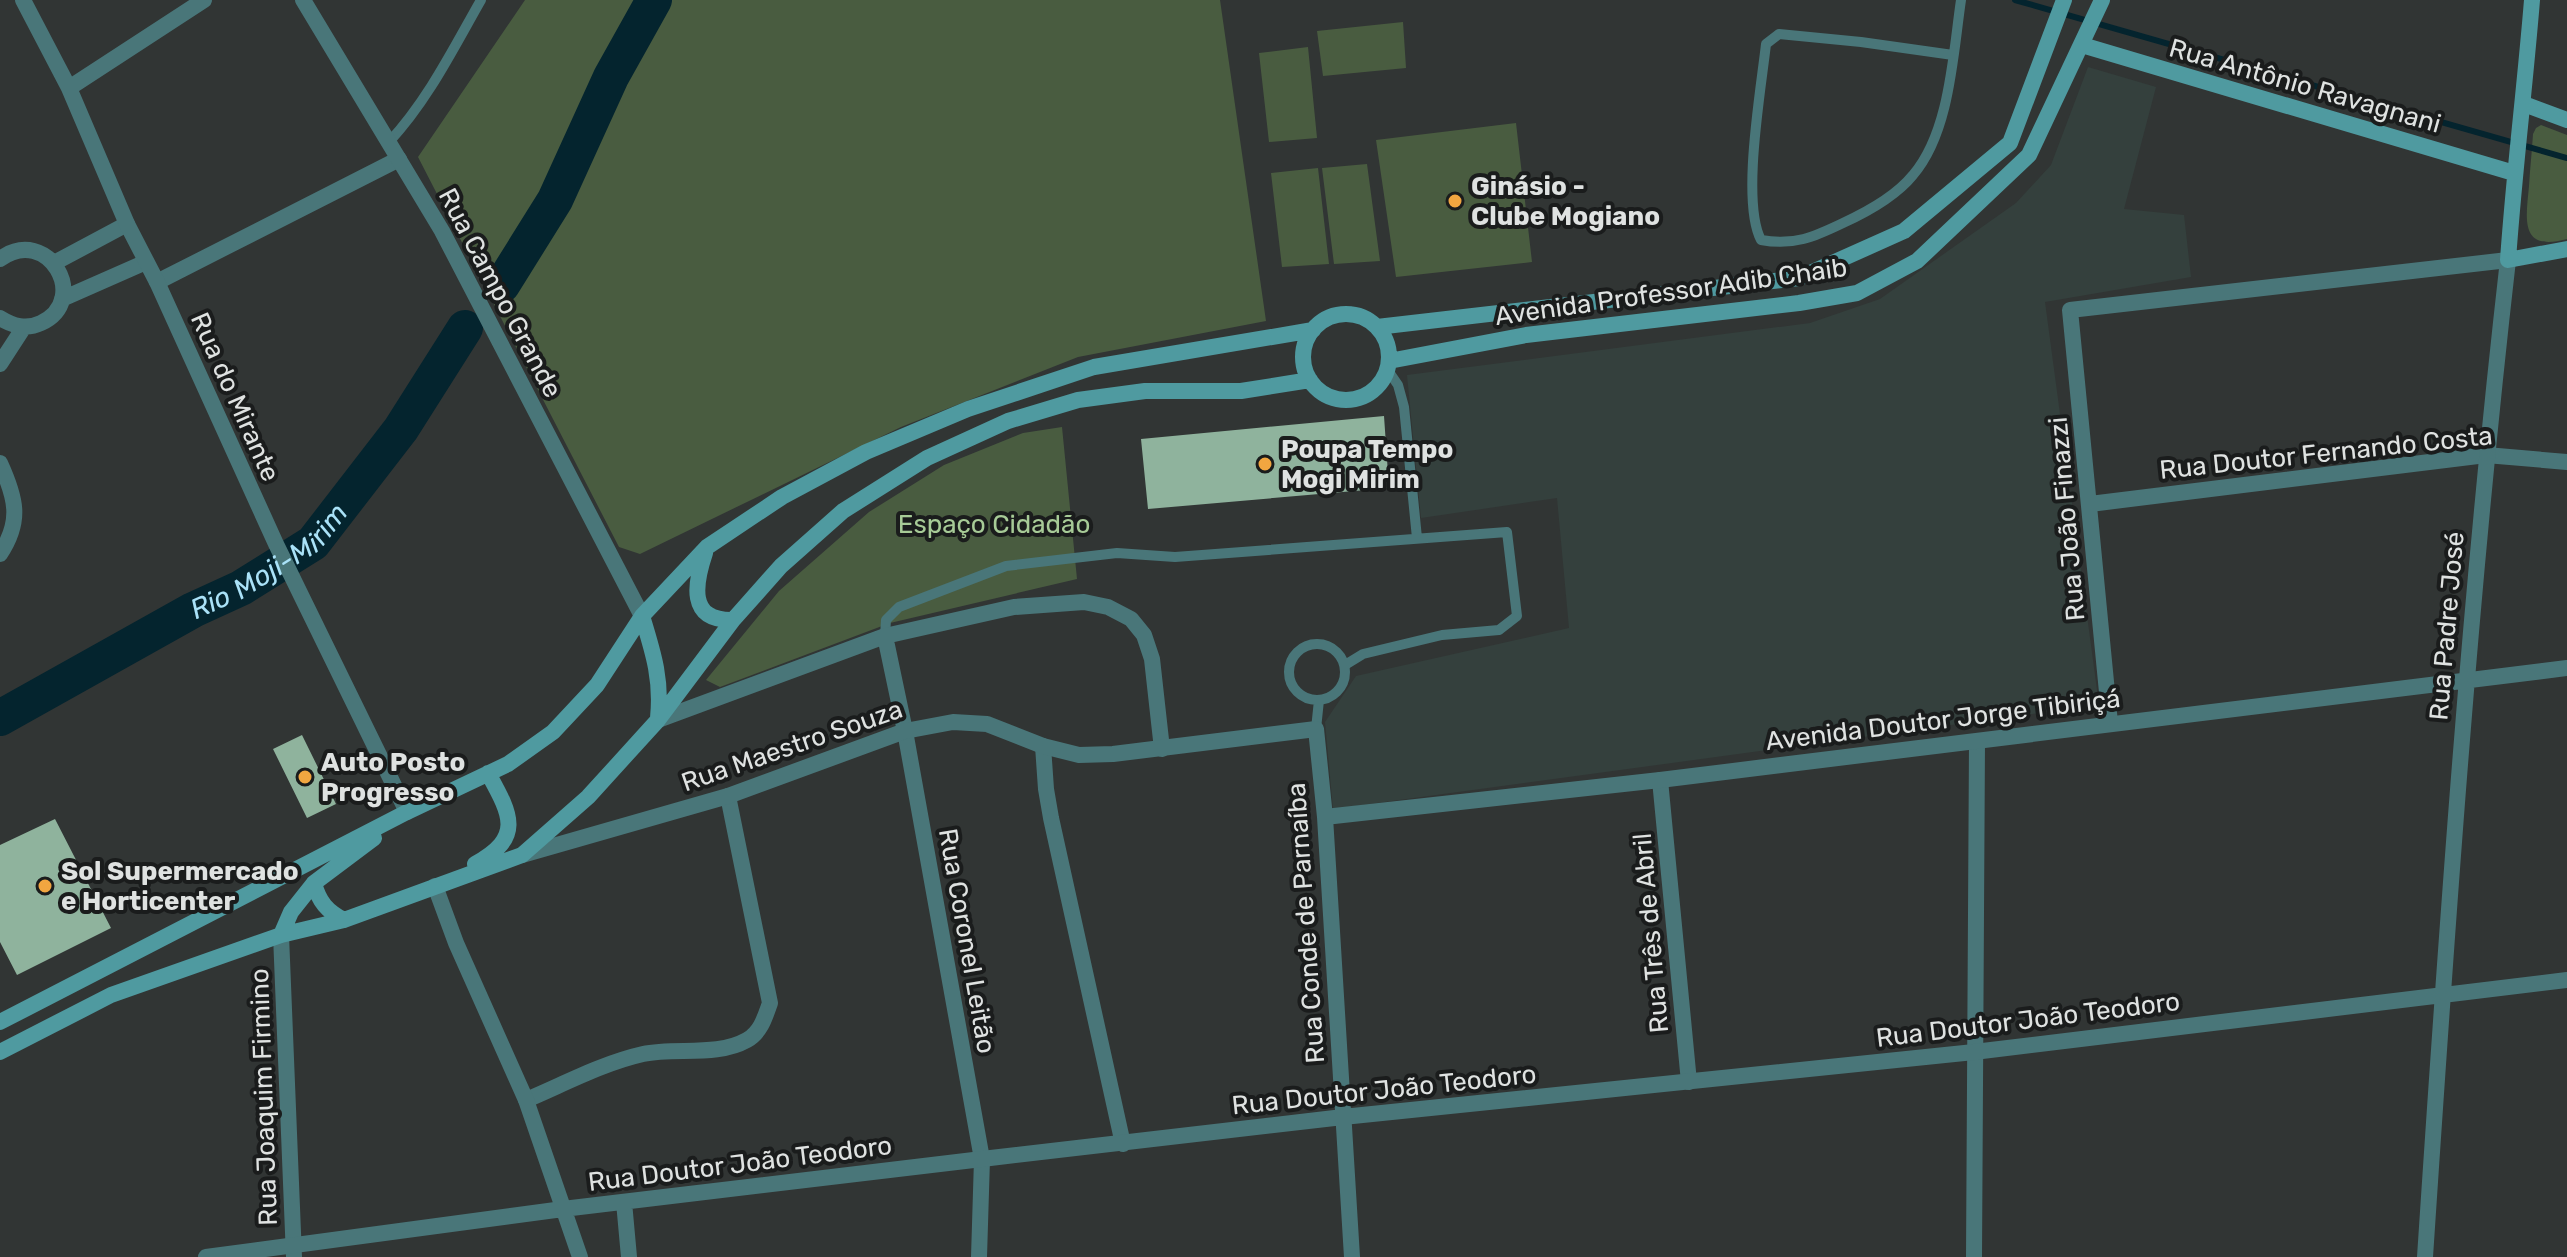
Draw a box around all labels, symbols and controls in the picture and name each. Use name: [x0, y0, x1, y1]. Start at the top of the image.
street label: Rua Antônio Ravagnani: [2166, 32, 2444, 140]
place label: Ginásio - Clube Mogiano: [1471, 171, 1660, 232]
street label: Rua Campo Grande: [432, 183, 568, 403]
marker: Ginásio - Clube Mogiano: [1446, 192, 1464, 210]
street label: Avenida Professor Adib Chaib: [1493, 252, 1849, 332]
street label: Rua do Mirante: [184, 308, 286, 486]
street label: Rua João Finazzi: [2043, 416, 2091, 622]
street label: Rua Doutor Fernando Costa: [2158, 420, 2494, 486]
place label: Poupa Tempo Mogi Mirim: [1281, 434, 1453, 495]
marker: Poupa Tempo Mogi Mirim: [1256, 455, 1274, 473]
water label: Rio Moji-Mirim: [184, 497, 354, 626]
park label: Espaço Cidadão: [898, 509, 1090, 540]
street label: Rua Padre José: [2423, 530, 2471, 722]
street label: Avenida Doutor Jorge Tibiriçá: [1764, 683, 2122, 757]
street label: Rua Maestro Souza: [677, 694, 907, 798]
place label: Auto Posto Progresso: [321, 747, 465, 808]
marker: Auto Posto Progresso: [296, 768, 314, 786]
street label: Rua Conde de Parnaíba: [1281, 782, 1331, 1064]
street label: Rua Coronel Leitão: [932, 826, 1002, 1056]
street label: Rua Três de Abril: [1627, 832, 1675, 1034]
place label: Sol Supermercado e Horticenter: [61, 856, 299, 917]
marker: Sol Supermercado e Horticenter: [36, 877, 54, 895]
street label: Rua Joaquim Firmino: [244, 968, 284, 1226]
street label: Rua Doutor João Teodoro: [1874, 986, 2182, 1054]
street label: Rua Doutor João Teodoro: [1230, 1059, 1538, 1121]
street label: Rua Doutor João Teodoro: [586, 1130, 894, 1198]

